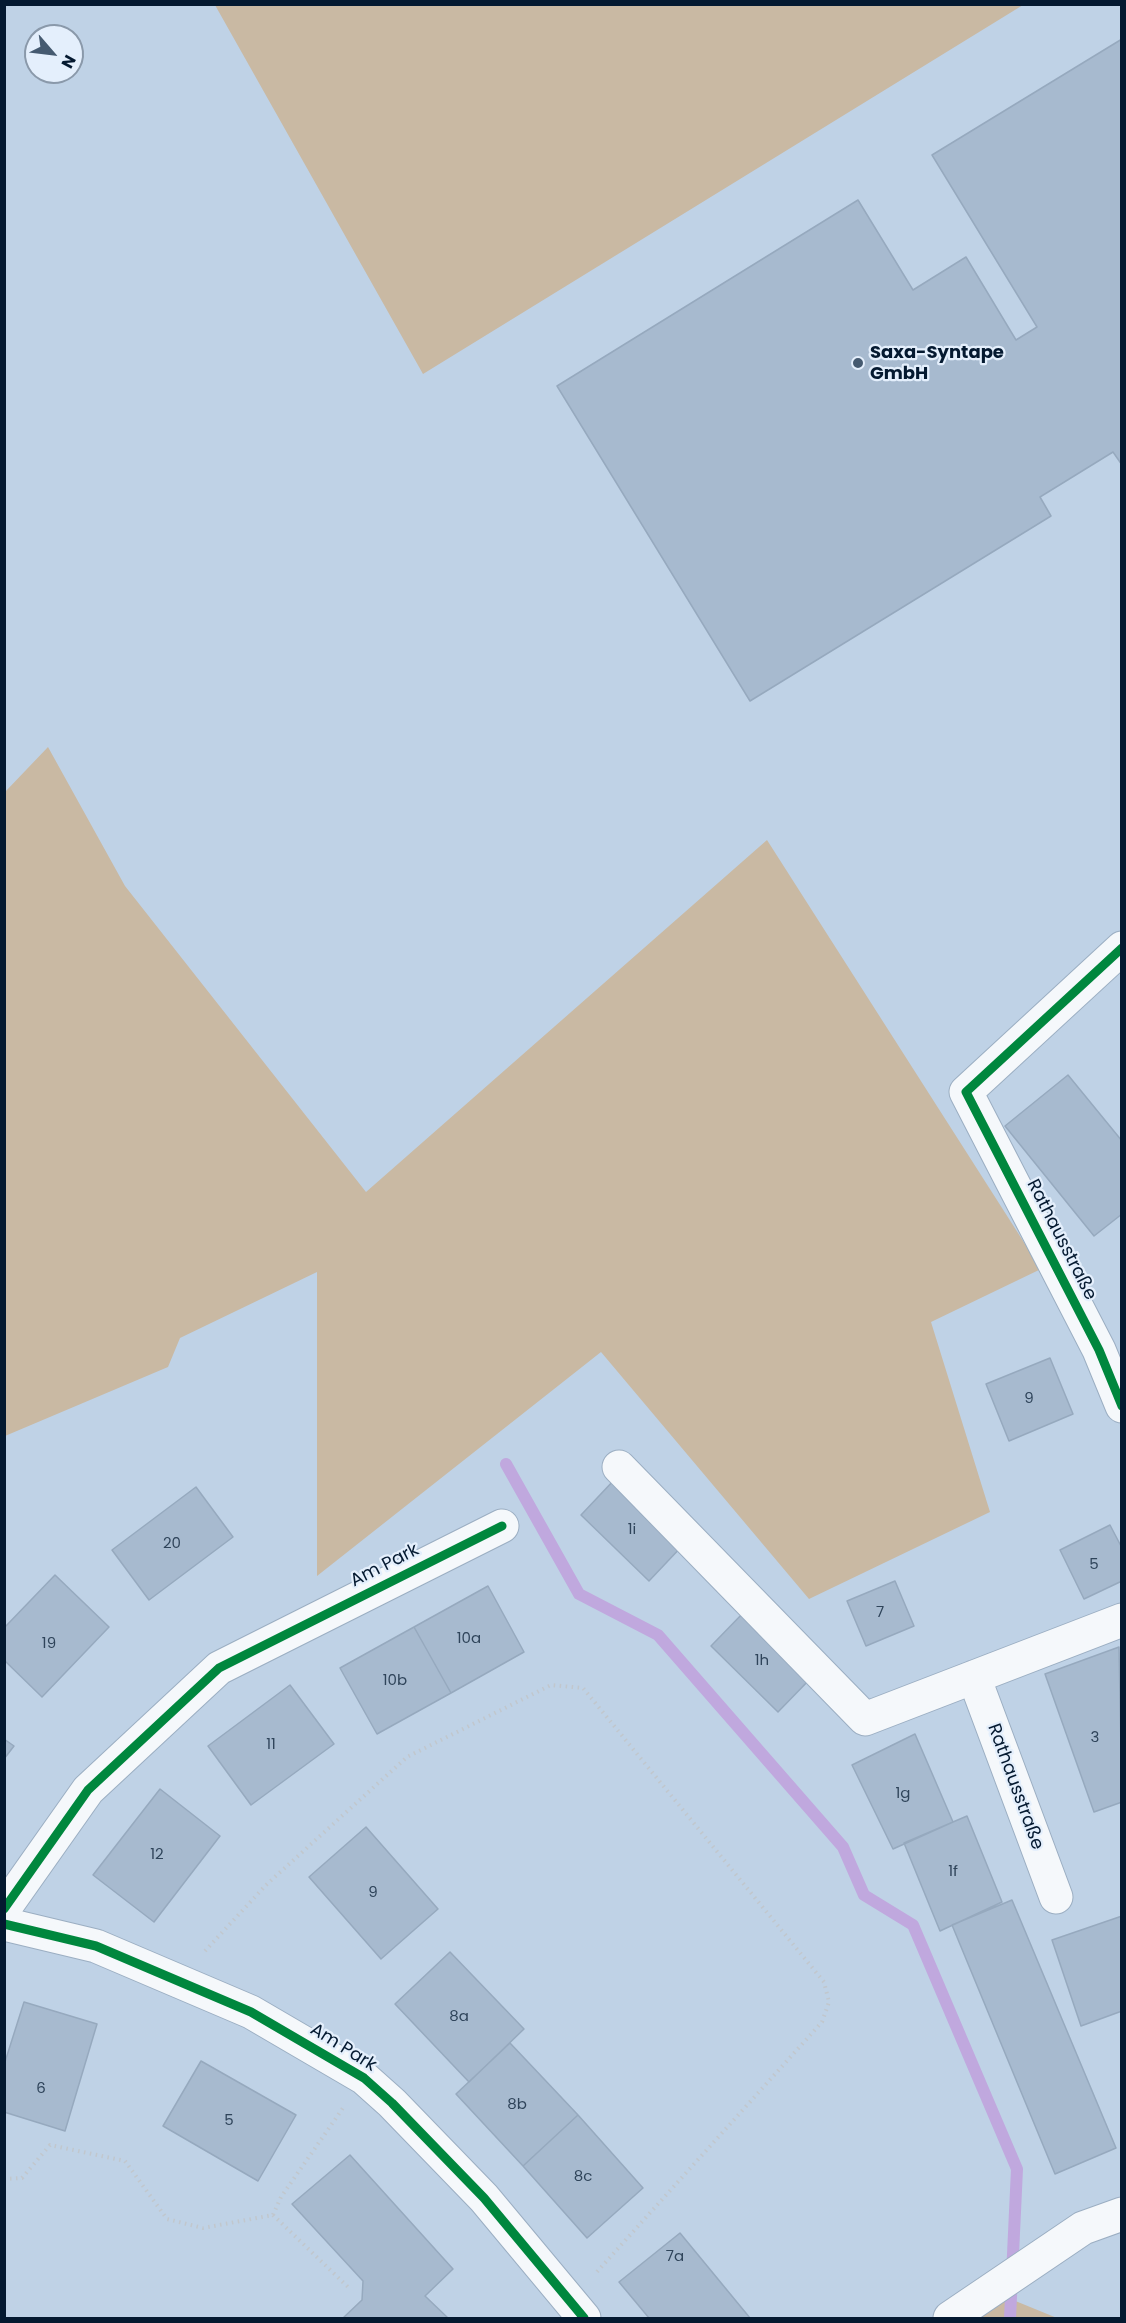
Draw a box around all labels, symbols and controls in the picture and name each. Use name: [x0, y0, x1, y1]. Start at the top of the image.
north arrow: [24, 24, 84, 84]
text: N: [56, 51, 82, 72]
place label: Saxa-Syntape GmbH: [870, 342, 1004, 385]
marker: Saxa-Syntape GmbH: [851, 356, 865, 370]
street label: Rathausstraße: [1021, 1176, 1101, 1304]
house number: 9: [1024, 1390, 1034, 1408]
house number: 1i: [628, 1521, 636, 1539]
house number: 20: [163, 1535, 181, 1553]
street label: Am Park: [347, 1540, 423, 1592]
house number: 5: [1089, 1556, 1099, 1574]
house number: 7: [876, 1604, 884, 1622]
house number: 10a: [457, 1630, 481, 1648]
house number: 19: [42, 1635, 56, 1653]
house number: 1h: [755, 1652, 769, 1670]
house number: 10b: [383, 1672, 407, 1690]
street label: Rathausstraße: [982, 1721, 1048, 1853]
house number: 3: [1091, 1729, 1099, 1747]
house number: 11: [266, 1736, 276, 1754]
house number: 1g: [896, 1785, 910, 1803]
house number: 12: [150, 1846, 164, 1864]
house number: 1f: [948, 1863, 958, 1881]
house number: 9: [368, 1884, 378, 1902]
house number: 8a: [449, 2008, 469, 2026]
street label: Am Park: [306, 2019, 380, 2077]
house number: 6: [36, 2080, 46, 2098]
house number: 8b: [507, 2096, 527, 2114]
house number: 5: [224, 2112, 234, 2130]
house number: 8c: [574, 2168, 592, 2186]
house number: 7a: [666, 2248, 684, 2266]

